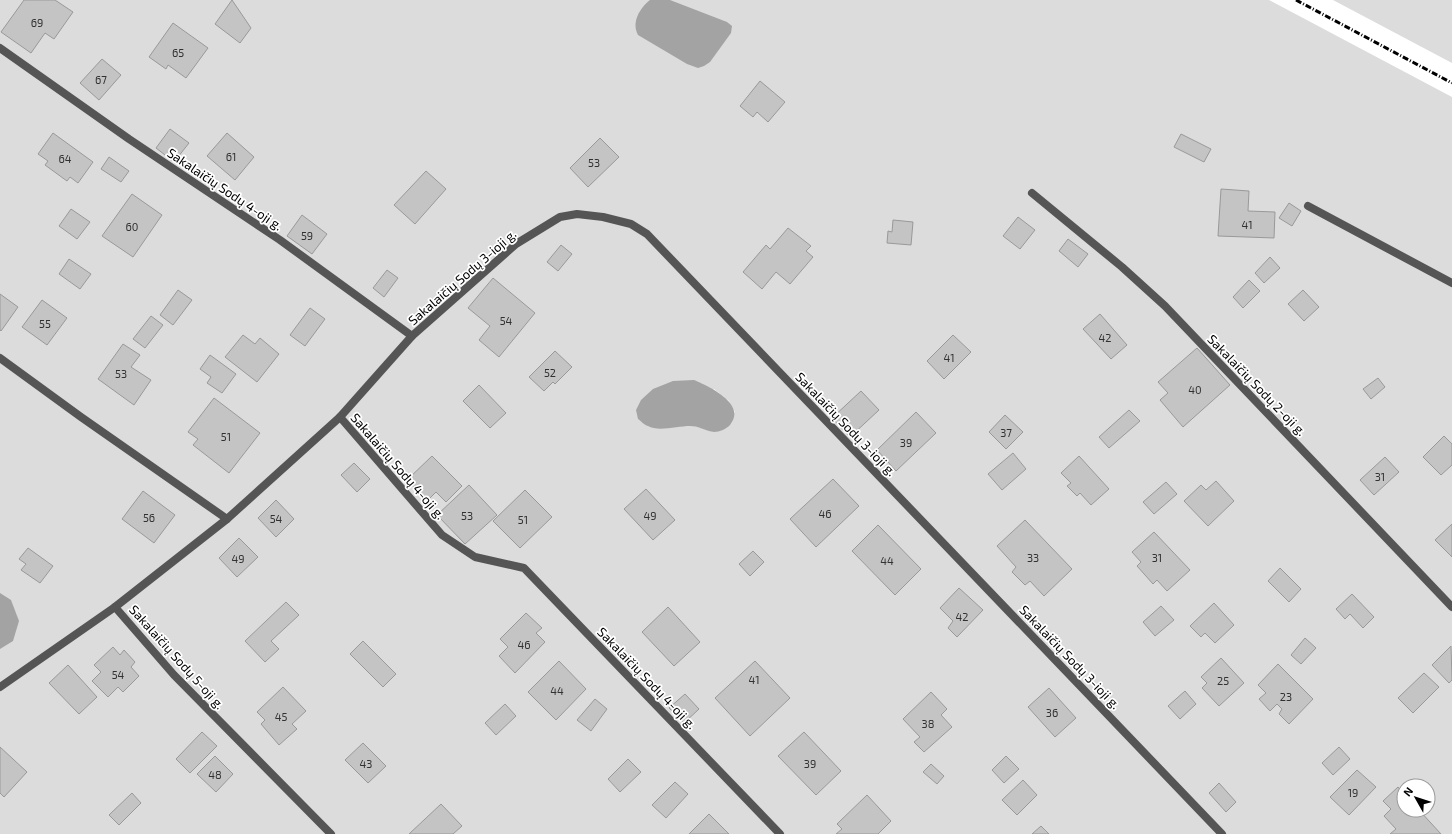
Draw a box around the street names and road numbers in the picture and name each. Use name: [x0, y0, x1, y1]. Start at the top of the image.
street label: Sakalaičių Sodų 4-oji g.: [164, 144, 286, 234]
street label: Sakalaičių Sodų 3-ioji g.: [405, 226, 519, 328]
street label: Sakalaičių Sodų 2-oji g.: [1204, 331, 1310, 439]
street label: Sakalaičių Sodų 3-ioji g.: [792, 369, 900, 479]
street label: Sakalaičių Sodų 4-oji g.: [347, 410, 449, 522]
street label: Sakalaičių Sodų 5-oji g.: [126, 602, 228, 712]
street label: Sakalaičių Sodų 3-ioji g.: [1016, 602, 1124, 712]
street label: Sakalaičių Sodų 4-oji g.: [594, 624, 700, 732]

